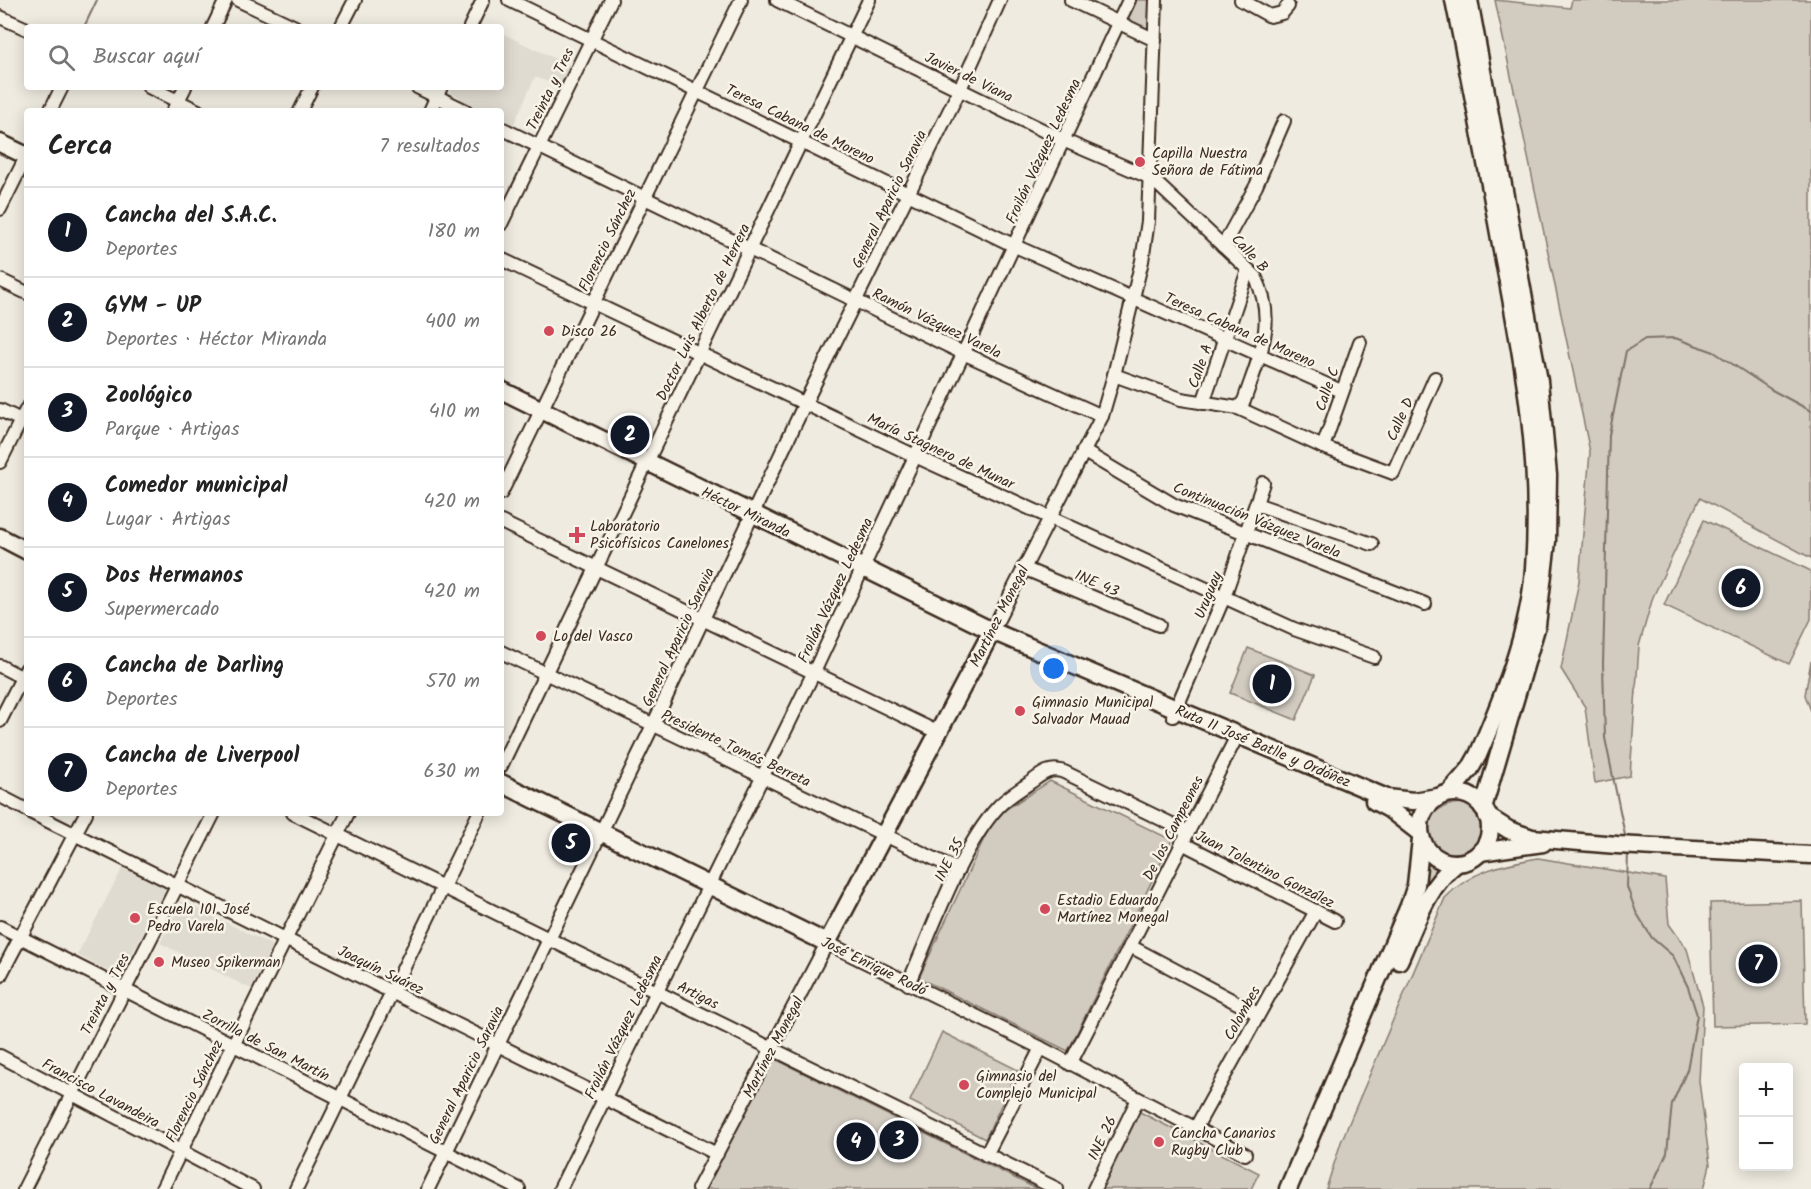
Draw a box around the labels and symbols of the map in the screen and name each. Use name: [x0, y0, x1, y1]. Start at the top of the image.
street label: Treinta y Tres: [521, 43, 582, 135]
street label: Javier de Viana: [920, 46, 1017, 110]
street label: Froilán Vázquez Ledesma: [1000, 75, 1088, 228]
street label: Teresa Cabana de Moreno: [721, 78, 878, 172]
street label: General Aparicio Saravia: [846, 126, 934, 273]
place label: Capilla Nuestra Señora de Fátima: [1152, 142, 1263, 183]
marker: Capilla Nuestra Señora de Fátima: [1133, 155, 1147, 169]
street label: Florencio Sánchez: [573, 184, 643, 296]
street label: Doctor Luis Alberto de Herrera: [650, 220, 757, 405]
street label: Calle B: [1225, 229, 1274, 279]
street label: Ramón Vázquez Varela: [868, 282, 1005, 366]
street label: Teresa Cabana de Moreno: [1160, 287, 1319, 375]
place label: Disco 26: [561, 320, 617, 344]
marker: Disco 26: [542, 324, 556, 338]
street label: Calle A: [1182, 341, 1220, 392]
street label: Calle C: [1309, 364, 1347, 415]
street label: Calle D: [1381, 393, 1421, 445]
street label: María Stagnero de Munar: [863, 407, 1019, 497]
pin: 2: [610, 412, 650, 458]
street label: Continuación Vázquez Varela: [1169, 476, 1344, 566]
street label: Héctor Miranda: [697, 481, 794, 545]
street label: Froilán Vázquez Ledesma: [792, 514, 880, 667]
place label: Laboratorio Psicofísicos Canelones: [590, 515, 730, 556]
marker: Laboratorio Psicofísicos Canelones: [568, 526, 586, 544]
street label: Martínez Monegal: [964, 561, 1036, 672]
street label: General Aparicio Saravia: [636, 564, 722, 711]
street label: INE 43: [1071, 564, 1123, 604]
pin: 6: [1722, 566, 1760, 610]
street label: Uruguay: [1189, 567, 1230, 623]
place label: Lo del Vasco: [553, 625, 633, 649]
marker: Lo del Vasco: [534, 629, 548, 643]
your location: [1039, 654, 1068, 683]
pin: 1: [1252, 662, 1292, 706]
place label: Gimnasio Municipal Salvador Mauad: [1032, 691, 1154, 732]
street label: Ruta 11 José Batlle y Ordóñez: [1171, 699, 1354, 795]
street label: Presidente Tomás Berreta: [657, 704, 814, 794]
marker: Gimnasio Municipal Salvador Mauad: [1013, 704, 1027, 718]
street label: De los Campeones: [1137, 771, 1211, 885]
pin: 5: [552, 820, 590, 866]
street label: Juan Tolentino González: [1191, 824, 1339, 916]
street label: INE 35: [929, 834, 972, 886]
place label: Estadio Eduardo Martínez Monegal: [1057, 889, 1169, 930]
place label: Escuela 101 José Pedro Varela: [147, 898, 251, 939]
marker: Estadio Eduardo Martínez Monegal: [1038, 902, 1052, 916]
marker: Escuela 101 José Pedro Varela: [128, 911, 142, 925]
street label: José Enrique Rodó: [817, 931, 932, 1003]
street label: Joaquín Suárez: [333, 940, 428, 1002]
pin: 7: [1738, 942, 1778, 986]
street label: Treinta y Tres: [75, 949, 137, 1040]
place label: Museo Spikerman: [171, 951, 280, 975]
street label: Froilán Vázquez Ledesma: [579, 951, 669, 1104]
marker: Museo Spikerman: [152, 955, 166, 969]
street label: Artigas: [672, 975, 723, 1017]
street label: Colombes: [1218, 981, 1268, 1045]
street label: Martínez Monegal: [737, 992, 811, 1102]
street label: General Aparicio Saravia: [423, 1002, 511, 1149]
street label: Zorrilla de San Martín: [198, 1003, 334, 1088]
street label: Florencio Sánchez: [160, 1035, 230, 1147]
street label: Francisco Lavandeira: [37, 1053, 164, 1135]
place label: Gimnasio del Complejo Municipal: [976, 1065, 1097, 1106]
marker: Gimnasio del Complejo Municipal: [957, 1078, 971, 1092]
street label: INE 26: [1082, 1112, 1124, 1165]
pin: 3: [880, 1118, 918, 1162]
pin: 4: [836, 1120, 876, 1164]
place label: Cancha Canarios Rugby Club: [1171, 1122, 1276, 1163]
marker: Cancha Canarios Rugby Club: [1152, 1135, 1166, 1149]

